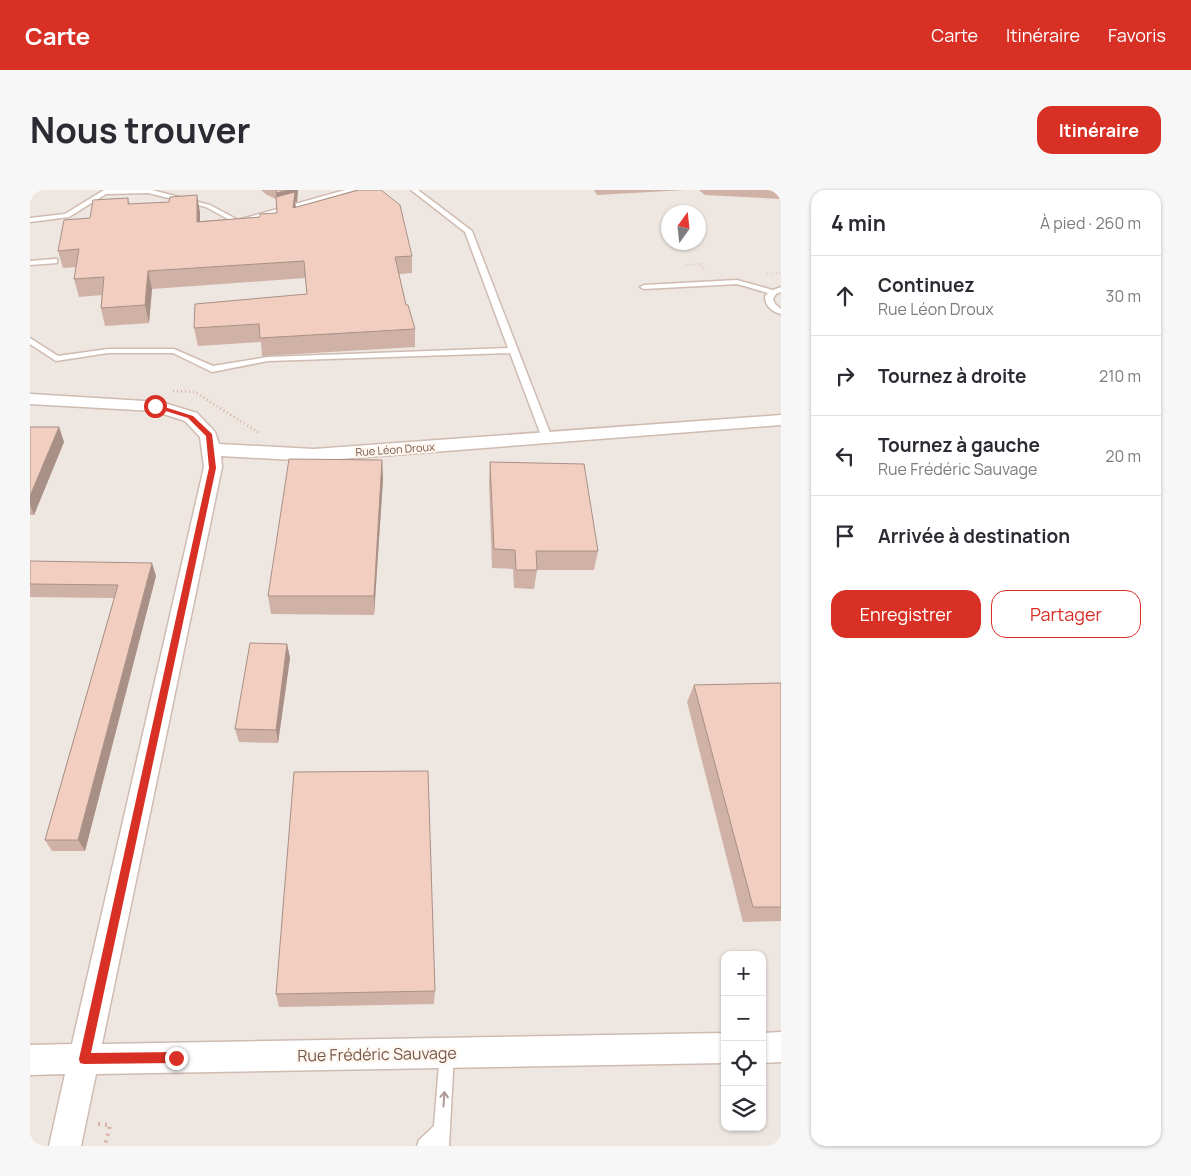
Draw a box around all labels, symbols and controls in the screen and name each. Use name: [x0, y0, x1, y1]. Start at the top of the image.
text: Carte: [25, 19, 90, 52]
text: Carte: [931, 23, 978, 47]
text: Itinéraire: [1006, 23, 1080, 47]
text: Favoris: [1108, 23, 1166, 47]
text: Nous trouver: [30, 106, 251, 154]
button: Itinéraire: [1037, 106, 1161, 154]
north arrow: [661, 205, 706, 250]
text: 4 min: [831, 209, 886, 237]
text: À pied · 260 m: [1040, 212, 1141, 234]
text: Continuez: [878, 272, 975, 298]
icon: ahead: [831, 282, 859, 310]
text: 30 m: [1106, 285, 1141, 307]
text: Rue Léon Droux: [878, 298, 994, 320]
icon: right: [831, 362, 859, 390]
text: Tournez à droite: [878, 363, 1026, 389]
text: 210 m: [1099, 365, 1141, 387]
route start: [144, 395, 167, 418]
text: Tournez à gauche: [878, 432, 1040, 458]
street label: Rue Léon Droux: [355, 439, 435, 459]
icon: left: [831, 442, 859, 470]
text: 20 m: [1105, 445, 1141, 467]
text: Rue Frédéric Sauvage: [878, 458, 1037, 480]
icon: arrive: [831, 522, 859, 550]
text: Arrivée à destination: [878, 523, 1070, 549]
button: Enregistrer: [831, 590, 981, 638]
button: Partager: [991, 590, 1141, 638]
map controls: [721, 951, 766, 1131]
button: +: [721, 951, 766, 996]
button: −: [721, 996, 766, 1041]
button: locate: [721, 1041, 766, 1086]
street label: Rue Frédéric Sauvage: [297, 1042, 457, 1066]
route end: [165, 1047, 188, 1070]
button: layers: [721, 1086, 766, 1131]
one-way arrow: [439, 1092, 448, 1108]

